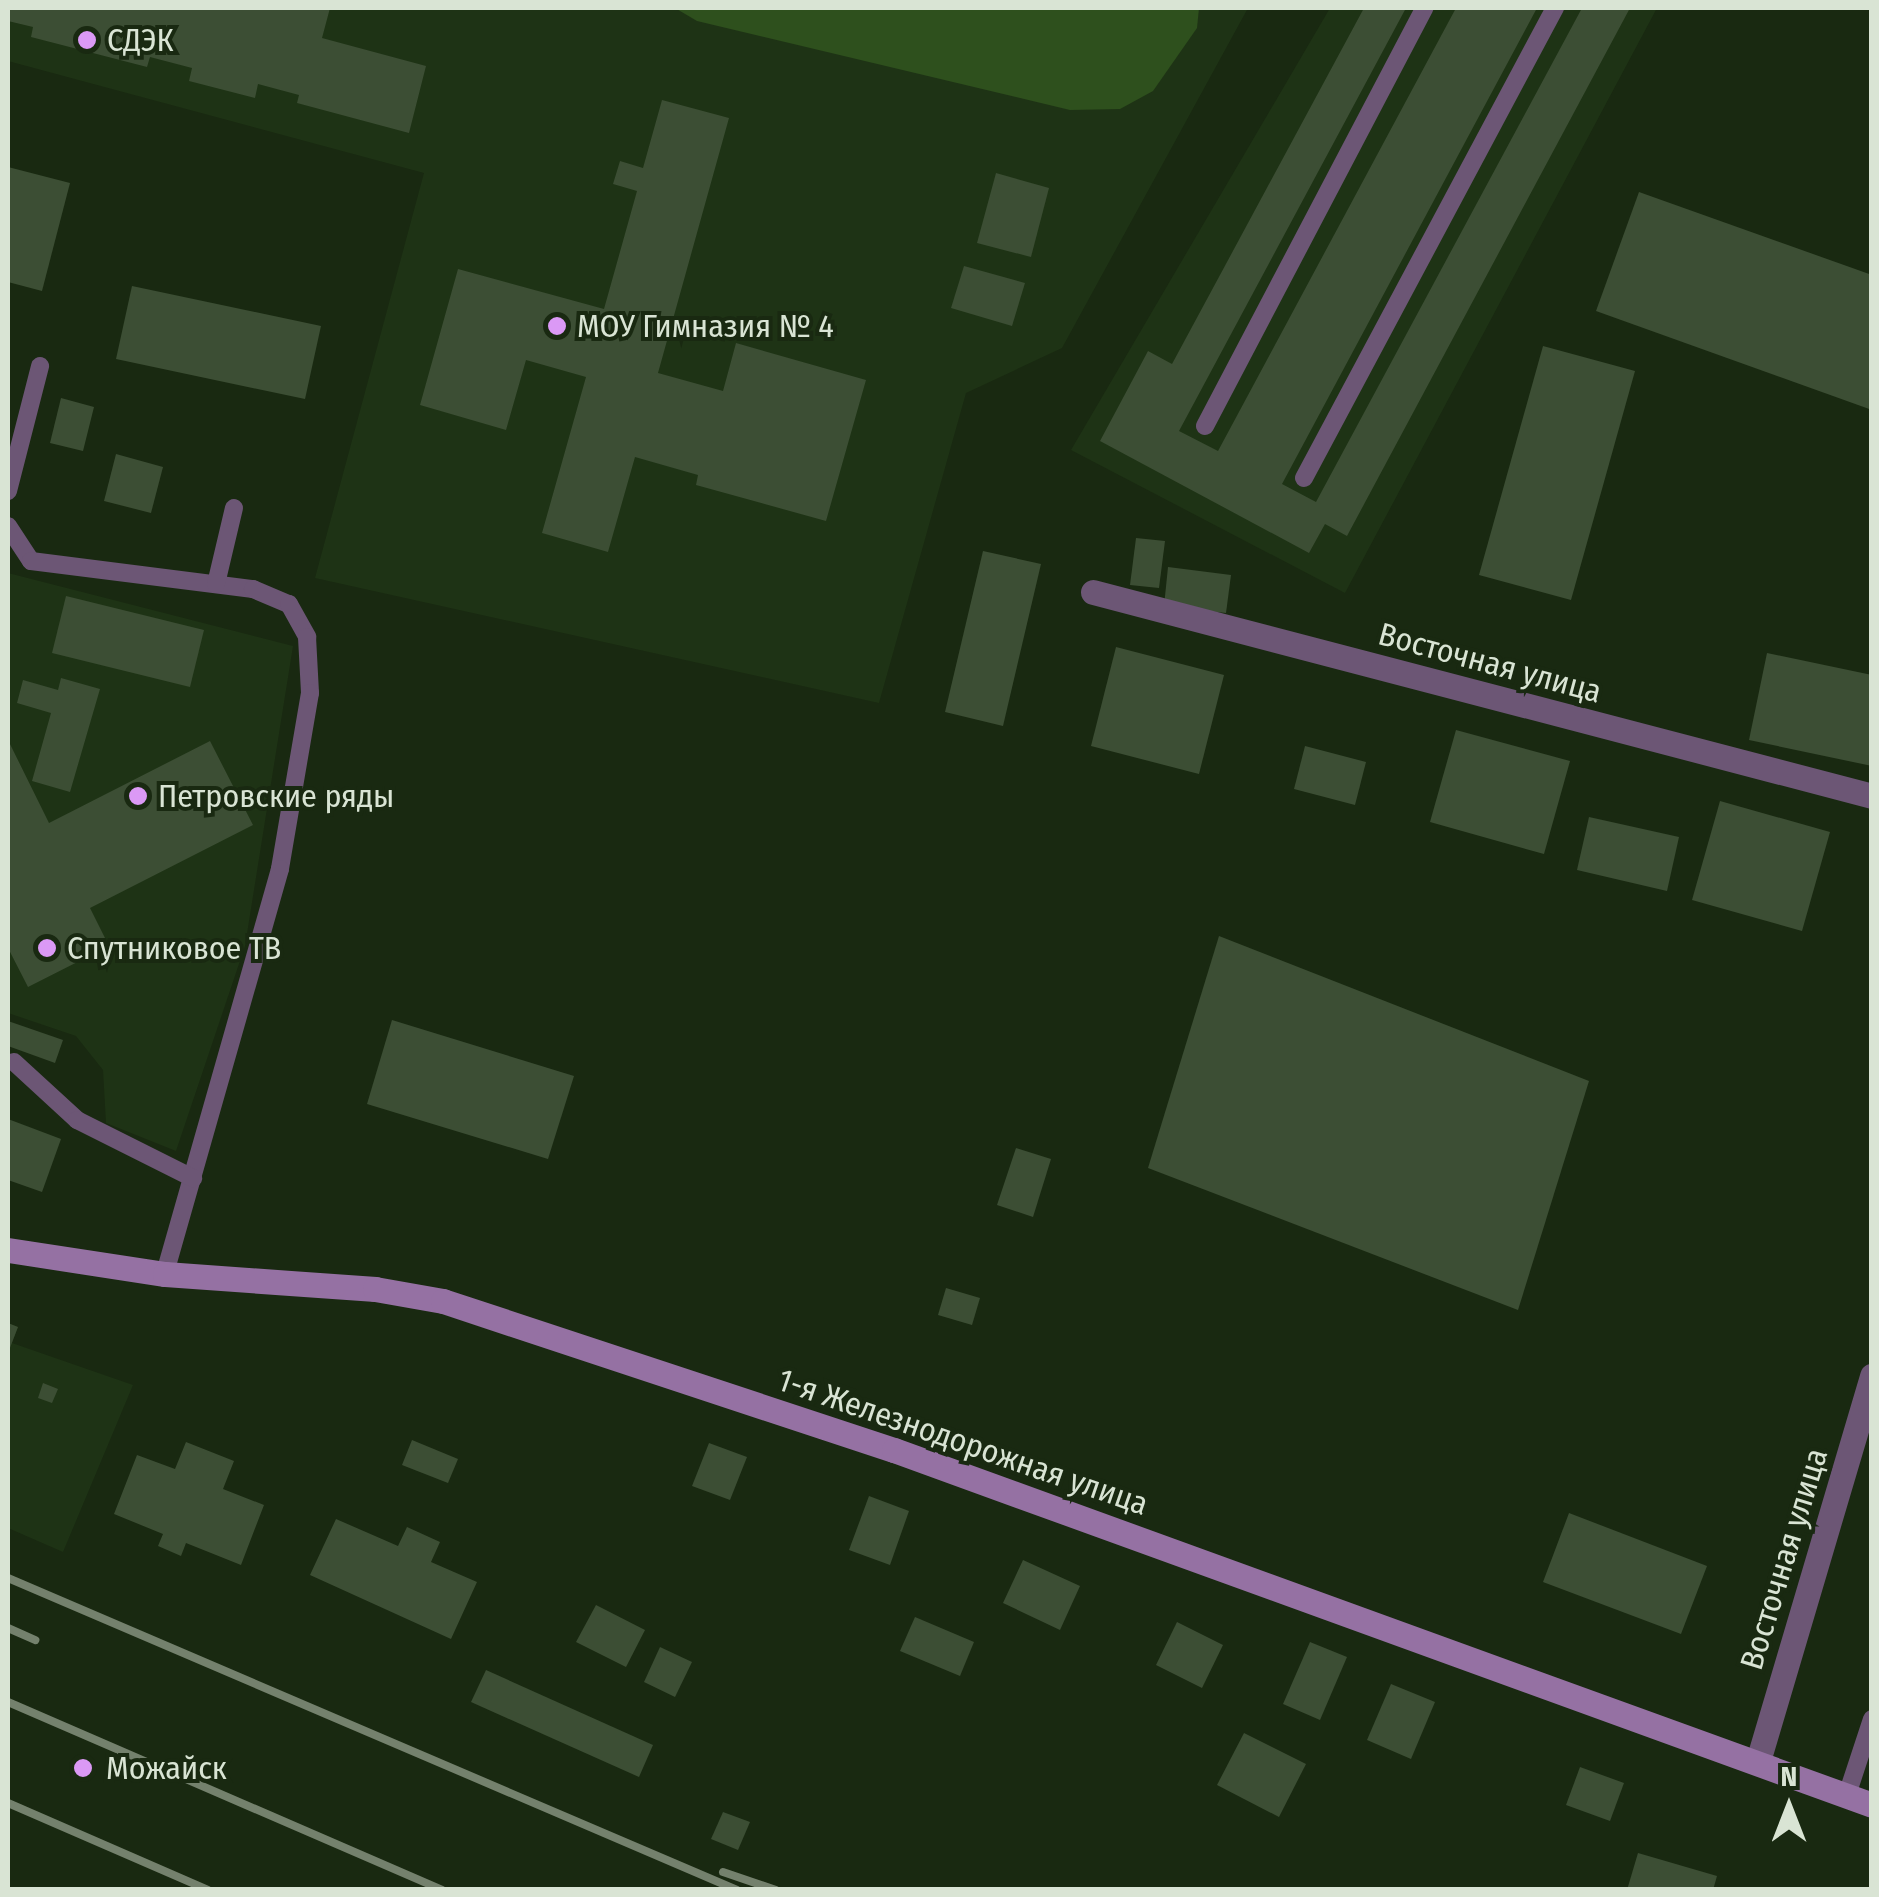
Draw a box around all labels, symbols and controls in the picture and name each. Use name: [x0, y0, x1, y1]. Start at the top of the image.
place label: СДЭК: [107, 21, 174, 59]
marker: СДЭК: [76, 29, 98, 51]
place label: МОУ Гимназия № 4: [577, 307, 834, 345]
marker: МОУ Гимназия № 4: [546, 315, 568, 337]
street label: Восточная улица: [1374, 615, 1606, 711]
place label: Петровские ряды: [158, 777, 394, 815]
marker: Петровские ряды: [127, 785, 149, 807]
place label: Спутниковое ТВ: [67, 929, 281, 967]
marker: Спутниковое ТВ: [36, 937, 58, 959]
street label: 1-я Железнодорожная улица: [773, 1361, 1153, 1523]
street label: Восточная улица: [1732, 1444, 1836, 1674]
place label: Можайск: [106, 1749, 227, 1787]
marker: Можайск: [70, 1755, 96, 1781]
north arrow: [1739, 1757, 1839, 1857]
text: N: [1781, 1760, 1797, 1793]

